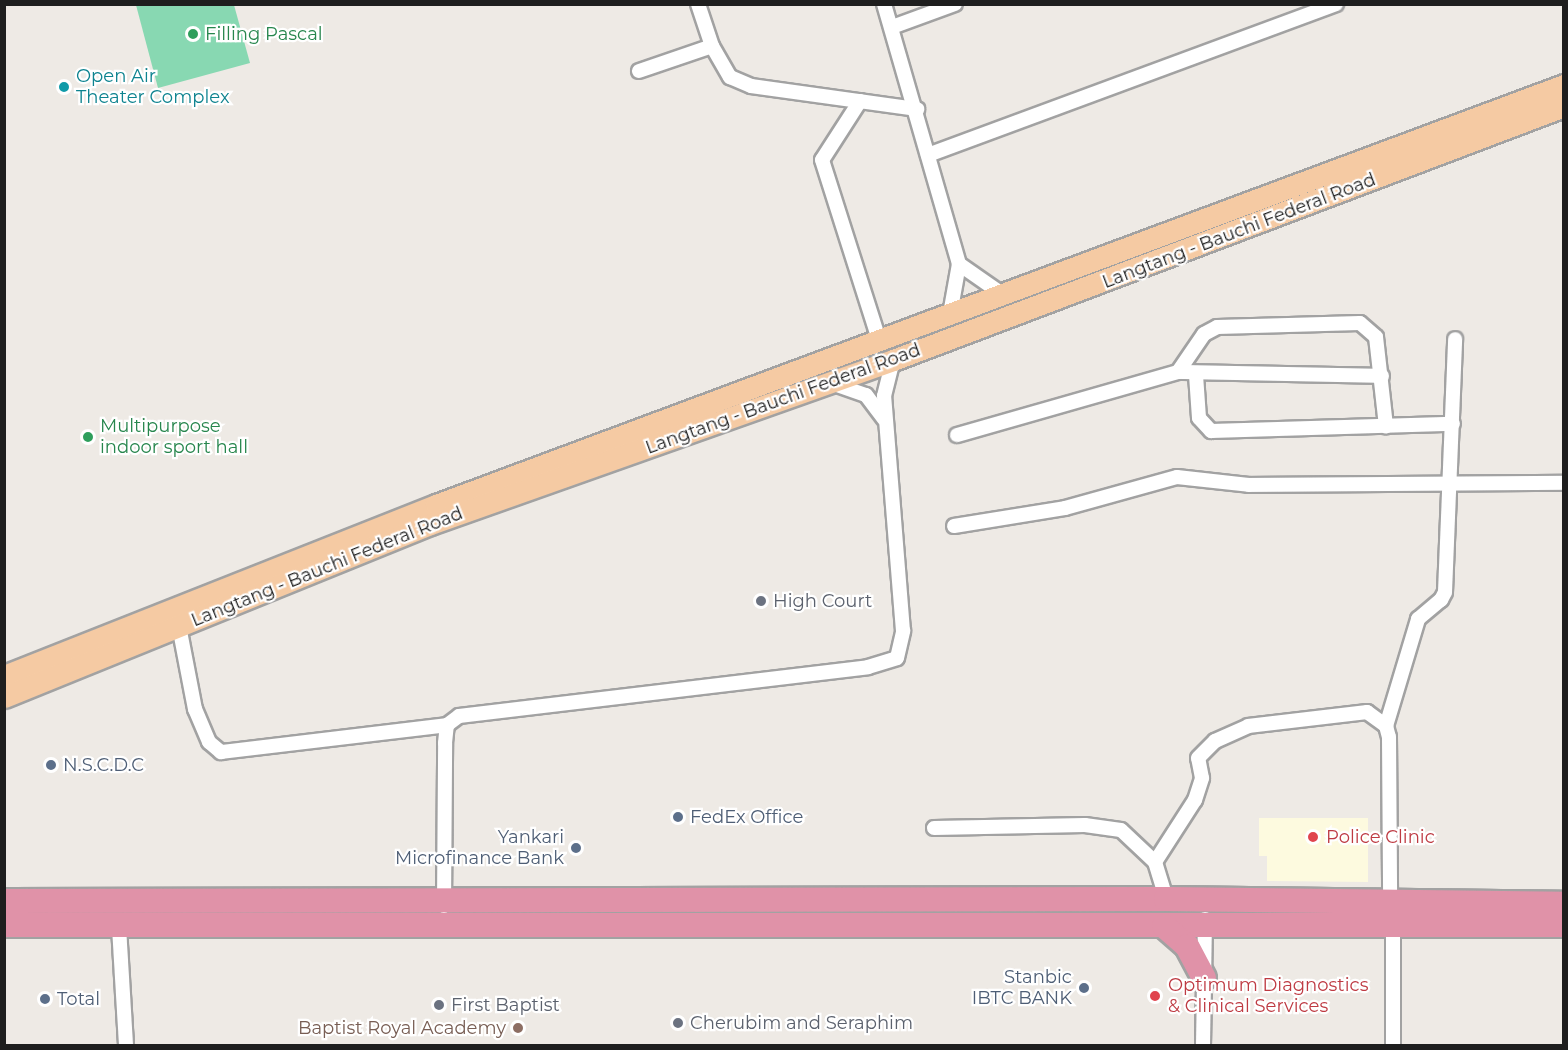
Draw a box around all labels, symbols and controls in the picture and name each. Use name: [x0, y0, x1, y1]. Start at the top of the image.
place label: Filling Pascal: [205, 23, 323, 45]
marker: Filling Pascal: [186, 27, 200, 41]
place label: Open Air Theater Complex: [76, 66, 229, 109]
marker: Open Air Theater Complex: [57, 80, 71, 94]
street label: Langtang - Bauchi Federal Road: [1099, 169, 1379, 293]
street label: Langtang - Bauchi Federal Road: [643, 339, 923, 459]
place label: Multipurpose indoor sport hall: [100, 416, 248, 458]
marker: Multipurpose indoor sport hall: [81, 430, 95, 444]
street label: Langtang - Bauchi Federal Road: [188, 503, 466, 631]
place label: High Court: [773, 590, 872, 612]
marker: High Court: [754, 594, 768, 608]
place label: N.S.C.D.C: [63, 754, 144, 776]
marker: N.S.C.D.C: [44, 758, 58, 772]
place label: FedEx Office: [690, 806, 803, 828]
marker: FedEx Office: [671, 810, 685, 824]
place label: Police Clinic: [1326, 826, 1435, 848]
place label: Yankari Microfinance Bank: [395, 827, 564, 870]
marker: Police Clinic: [1304, 828, 1322, 846]
marker: Yankari Microfinance Bank: [569, 841, 583, 855]
place label: Stanbic IBTC BANK: [972, 967, 1072, 1010]
place label: Optimum Diagnostics & Clinical Services: [1168, 975, 1368, 1018]
marker: Stanbic IBTC BANK: [1077, 981, 1091, 995]
marker: Optimum Diagnostics & Clinical Services: [1146, 987, 1164, 1005]
place label: Total: [57, 988, 100, 1010]
marker: Total: [38, 992, 52, 1006]
place label: First Baptist: [451, 994, 560, 1016]
marker: First Baptist: [432, 998, 446, 1012]
place label: Cherubim and Seraphim: [690, 1012, 913, 1034]
marker: Cherubim and Seraphim: [671, 1016, 685, 1030]
place label: Baptist Royal Academy: [298, 1017, 506, 1039]
marker: Baptist Royal Academy: [511, 1021, 525, 1035]

